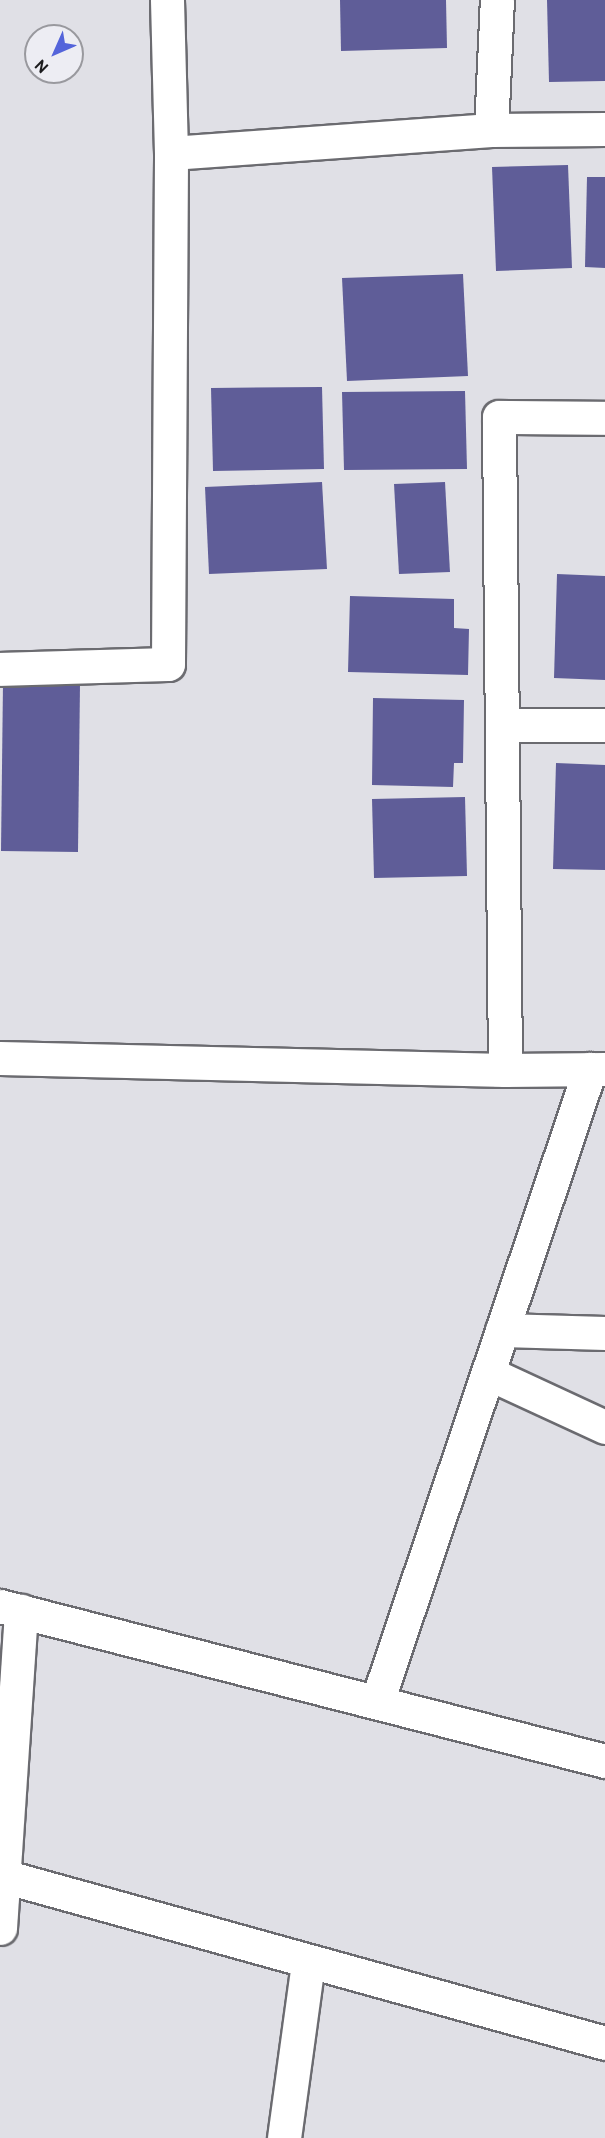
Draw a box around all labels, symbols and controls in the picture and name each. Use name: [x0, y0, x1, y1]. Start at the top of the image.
north arrow: [24, 24, 84, 84]
text: N: [32, 54, 54, 76]

